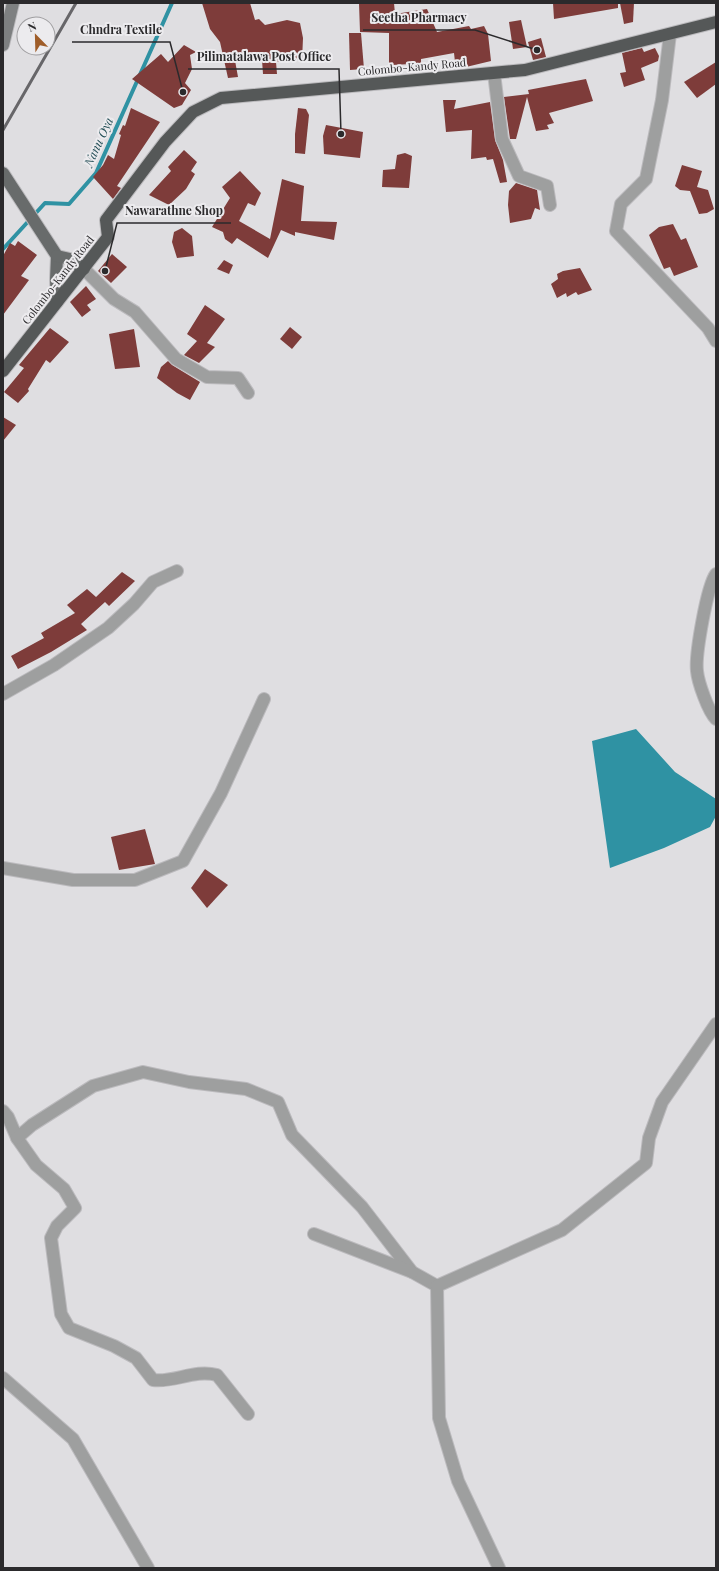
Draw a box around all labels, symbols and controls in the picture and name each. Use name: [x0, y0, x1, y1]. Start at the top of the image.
callout: Seetha Pharmacy: [363, 6, 475, 30]
text: Seetha Pharmacy: [371, 9, 468, 25]
north arrow: [16, 16, 56, 56]
text: N: [25, 18, 39, 35]
callout: Chndra Textile: [72, 18, 170, 42]
text: Chndra Textile: [80, 21, 162, 37]
callout: Pilimatalawa Post Office: [188, 45, 339, 69]
text: Pilimatalawa Post Office: [197, 48, 331, 64]
street label: Colombo-Kandy Road: [357, 54, 467, 79]
water label: Nanu Oya: [79, 114, 116, 170]
callout: Nawarathne Shop: [117, 199, 231, 223]
text: Nawarathne Shop: [125, 202, 223, 218]
street label: Colombo-Kandy Road: [18, 232, 97, 327]

